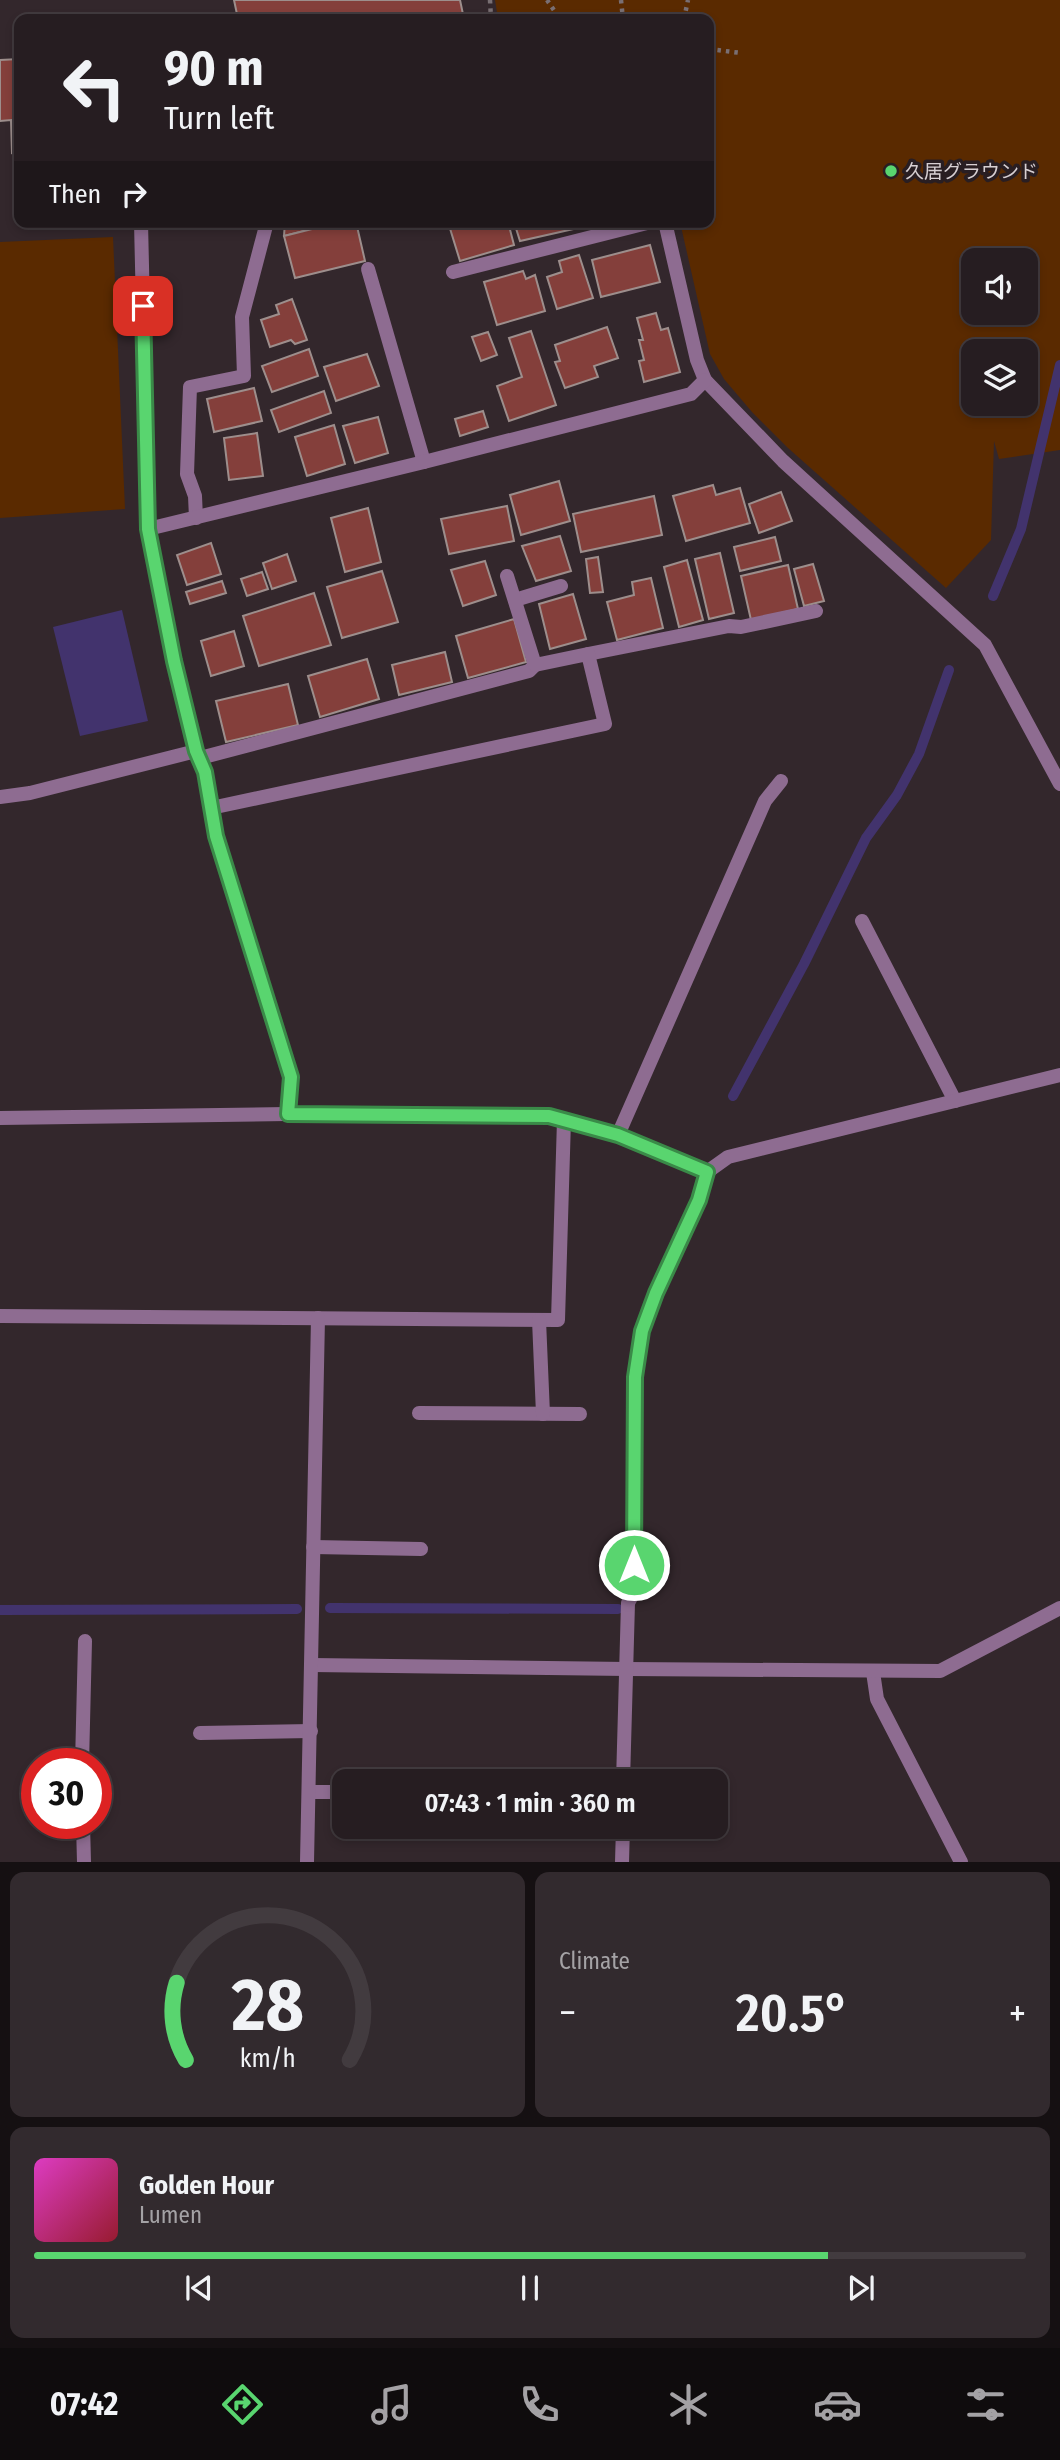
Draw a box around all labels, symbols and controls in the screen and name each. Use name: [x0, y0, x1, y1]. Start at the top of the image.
text: 90 m: [164, 39, 264, 98]
icon: left: [49, 42, 140, 133]
text: Turn left: [164, 99, 274, 137]
place label: 久居グラウンド: [905, 160, 1038, 183]
marker: 久居グラウンド: [883, 163, 899, 179]
icon: right: [115, 175, 153, 213]
text: Then: [49, 179, 101, 210]
map controls: [961, 248, 1038, 416]
button: sound: [961, 248, 1038, 325]
pin: [113, 276, 173, 336]
icon: arrive: [124, 287, 162, 325]
button: layers: [961, 339, 1038, 416]
position arrow: [597, 1528, 671, 1602]
speed limit sign: 30: [21, 1748, 112, 1839]
text: 07:43 · 1 min · 360 m: [424, 1788, 636, 1819]
text: Climate: [559, 1947, 630, 1975]
text: 28: [230, 1963, 304, 2050]
text: 20.5°: [736, 1982, 849, 2045]
text: −: [559, 1990, 576, 2036]
text: +: [1009, 1990, 1026, 2036]
text: km/h: [240, 2044, 295, 2074]
text: Golden Hour: [139, 2170, 274, 2201]
text: Lumen: [139, 2201, 202, 2229]
icon: previous: [180, 2269, 218, 2307]
icon: pause: [511, 2269, 549, 2307]
icon: next: [842, 2269, 880, 2307]
icon: directions: [218, 2380, 267, 2429]
icon: music: [367, 2380, 416, 2429]
icon: phone: [515, 2380, 564, 2429]
icon: climate: [664, 2380, 713, 2429]
icon: car: [813, 2380, 862, 2429]
icon: filters: [961, 2380, 1010, 2429]
text: 07:42: [50, 2385, 118, 2423]

